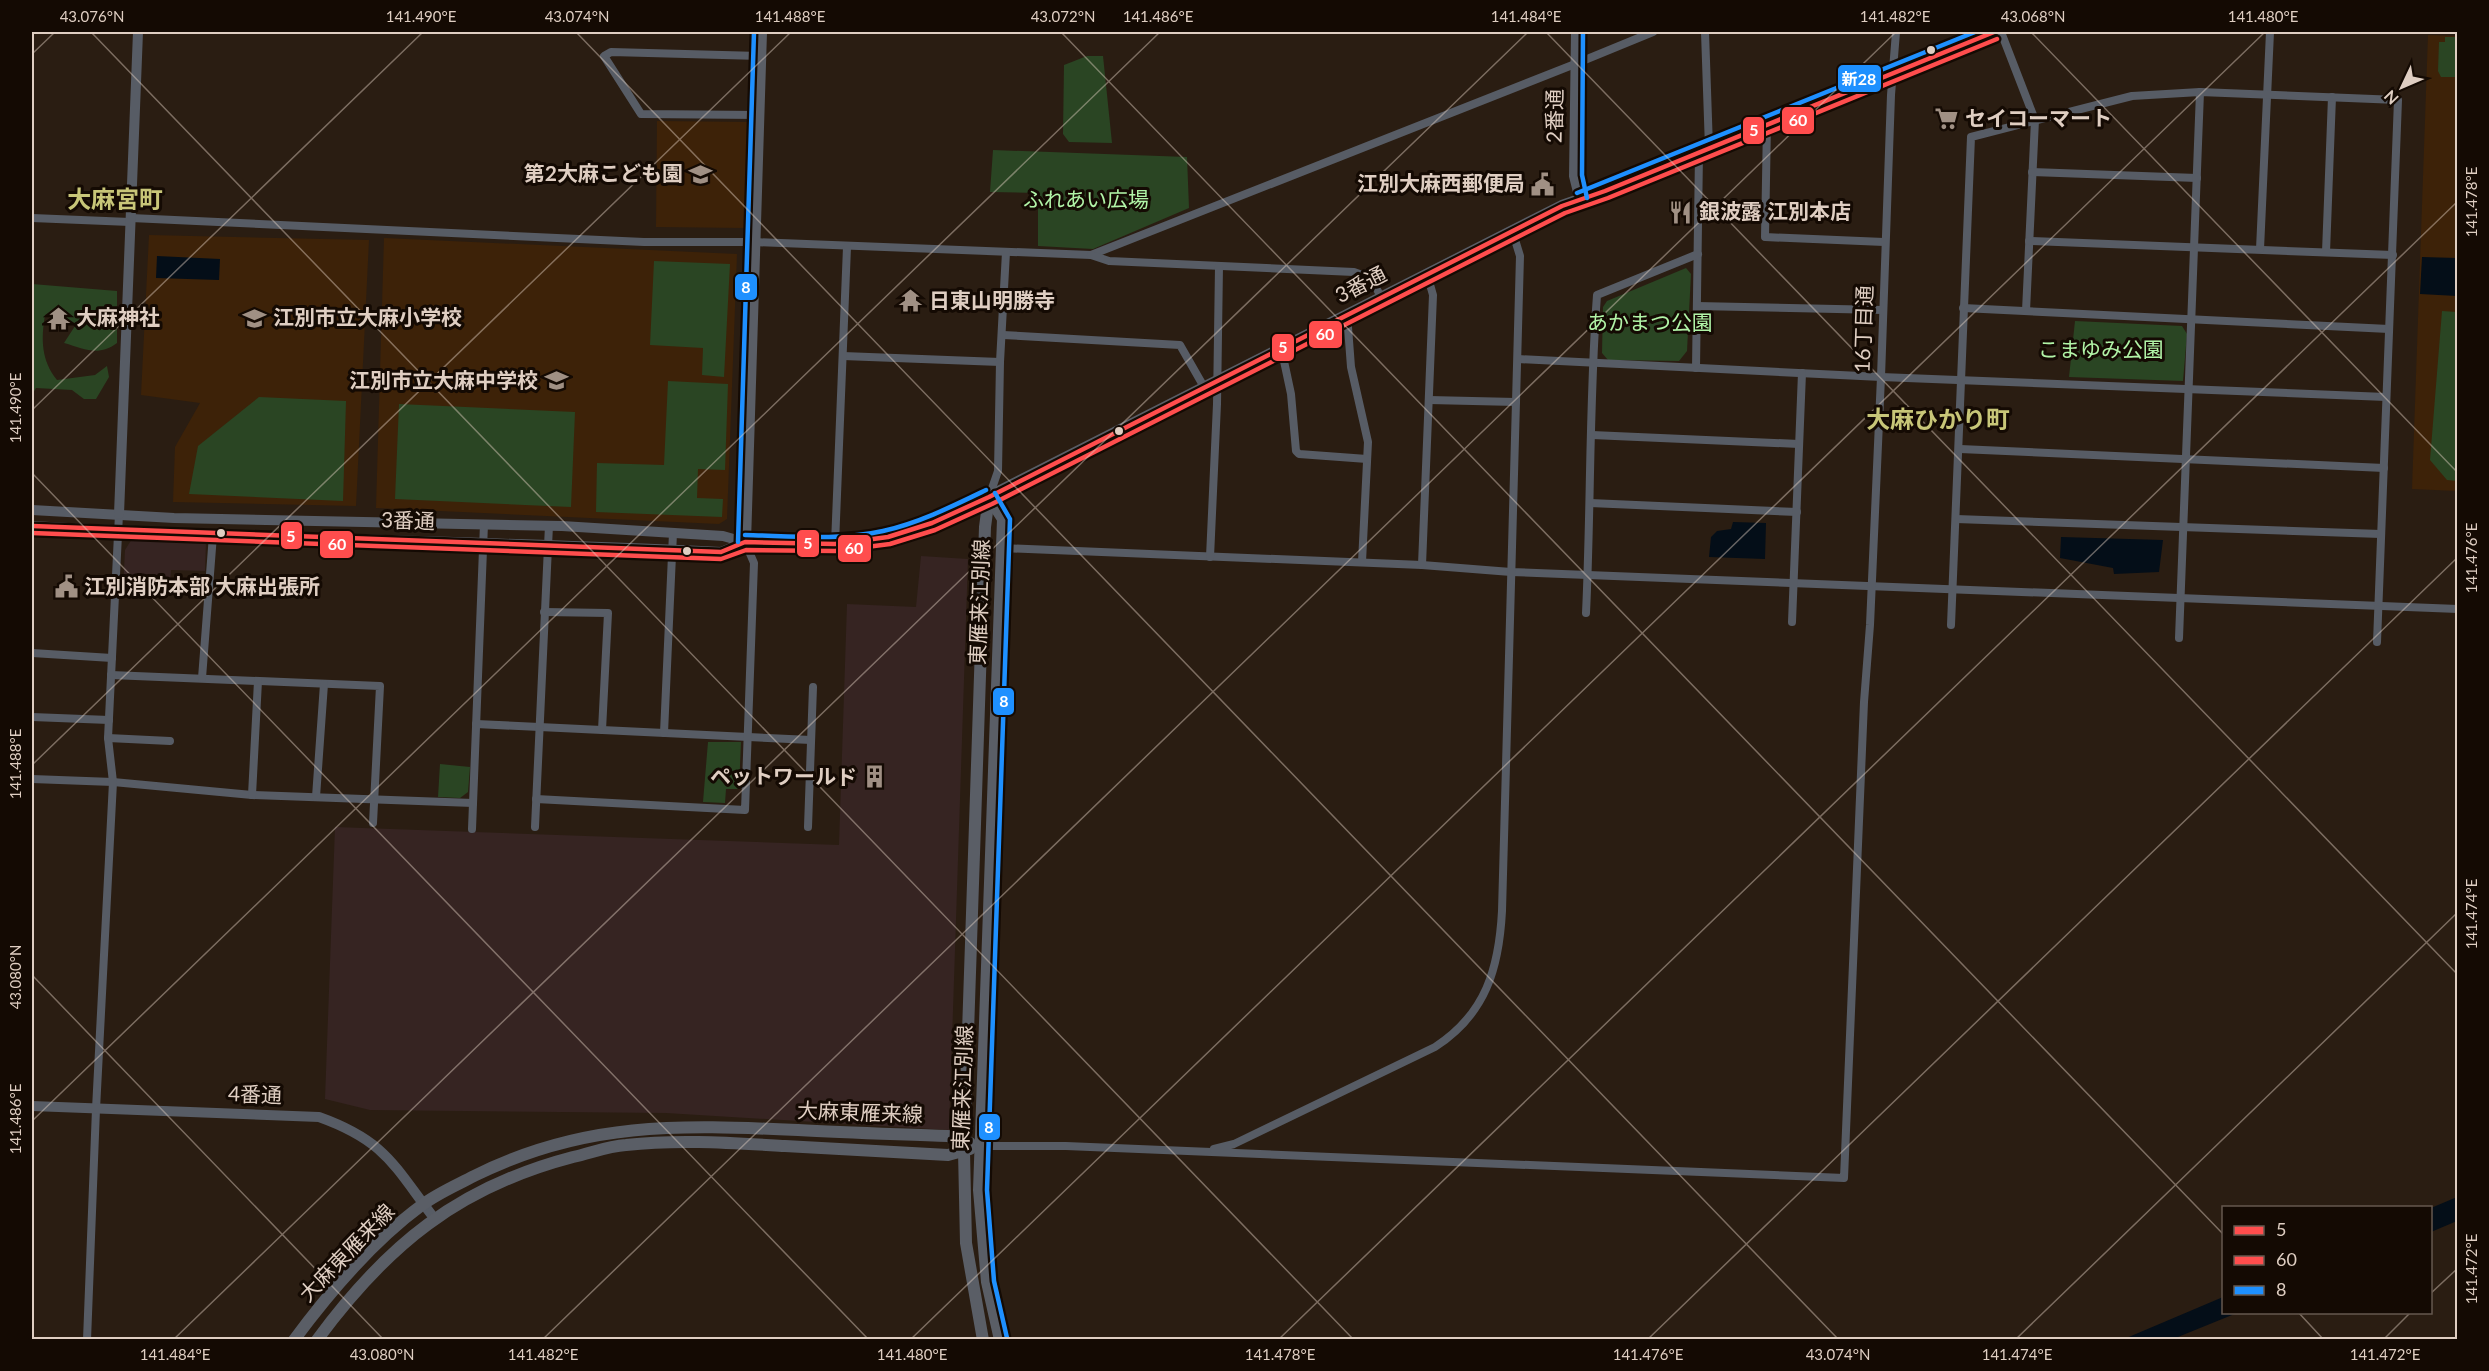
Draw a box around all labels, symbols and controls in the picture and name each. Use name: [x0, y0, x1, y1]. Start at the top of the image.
text: 43.076°N: [60, 7, 124, 25]
text: 141.490°E: [386, 7, 456, 25]
text: 43.074°N: [545, 7, 609, 25]
text: 141.488°E: [755, 7, 825, 25]
text: 43.072°N: [1031, 7, 1095, 25]
text: 141.486°E: [1123, 7, 1193, 25]
text: 141.484°E: [1491, 7, 1561, 25]
text: 141.482°E: [1860, 7, 1930, 25]
text: 43.068°N: [2001, 7, 2065, 25]
text: 141.480°E: [2228, 7, 2298, 25]
unlabelled marker: [1925, 44, 1937, 56]
north arrow: [2372, 57, 2432, 117]
line badge: 新28: [1837, 64, 1882, 93]
text: 新28: [1842, 69, 1876, 88]
text: N: [2380, 87, 2402, 109]
street label: 2番通: [1541, 89, 1566, 143]
place label: セイコーマート: [1965, 105, 2112, 130]
line badge: 60: [1781, 106, 1815, 135]
supermarket icon: セイコーマート: [1934, 106, 1960, 132]
text: 60: [1789, 110, 1807, 129]
line badge: 5: [1742, 116, 1765, 145]
text: 5: [1749, 120, 1759, 139]
place label: 第2大麻こども園: [524, 160, 683, 185]
school or university icon: 第2大麻こども園: [688, 161, 714, 187]
text: 141.478°E: [2462, 167, 2480, 237]
place label: 江別大麻西郵便局: [1357, 170, 1525, 195]
public building icon: 江別大麻西郵便局: [1530, 171, 1556, 197]
district label: 大麻宮町: [67, 184, 163, 213]
park label: ふれあい広場: [1023, 186, 1149, 211]
place label: 銀波露 江別本店: [1699, 198, 1851, 223]
restaurant icon: 銀波露 江別本店: [1668, 199, 1694, 225]
street label: 3番通: [1331, 260, 1390, 307]
line badge: 8: [734, 273, 758, 301]
text: 8: [741, 277, 751, 296]
street label: 16丁目通: [1848, 285, 1877, 373]
place label: 日東山明勝寺: [929, 287, 1055, 312]
temple icon: 日東山明勝寺: [898, 288, 924, 314]
place label: 大麻神社: [76, 304, 160, 329]
place label: 江別市立大麻小学校: [273, 304, 462, 329]
temple icon: 大麻神社: [45, 305, 71, 331]
school or university icon: 江別市立大麻小学校: [242, 305, 268, 331]
park label: あかまつ公園: [1587, 309, 1713, 334]
line badge: 60: [1308, 320, 1343, 349]
text: 60: [1316, 324, 1334, 343]
line badge: 5: [1271, 333, 1295, 362]
park label: こまゆみ公園: [2038, 336, 2164, 361]
text: 5: [1278, 337, 1288, 356]
place label: 江別市立大麻中学校: [349, 367, 538, 392]
school or university icon: 江別市立大麻中学校: [543, 368, 569, 394]
text: 141.490°E: [6, 373, 24, 443]
district label: 大麻ひかり町: [1866, 404, 2010, 433]
unlabelled marker: [1113, 425, 1125, 437]
street label: 3番通: [381, 506, 436, 533]
line badge: 5: [280, 521, 303, 550]
text: 141.476°E: [2462, 523, 2480, 593]
text: 5: [286, 526, 296, 545]
unlabelled marker: [215, 527, 227, 539]
line badge: 5: [796, 529, 820, 558]
line badge: 60: [319, 530, 354, 559]
text: 5: [803, 533, 813, 552]
text: 60: [328, 534, 346, 553]
line badge: 60: [837, 534, 872, 563]
text: 60: [845, 538, 863, 557]
street label: 東雁来江別線: [964, 539, 993, 665]
unlabelled marker: [681, 545, 693, 557]
place label: 江別消防本部 大麻出張所: [84, 573, 320, 598]
public building icon: 江別消防本部 大麻出張所: [53, 574, 79, 600]
line badge: 8: [992, 687, 1015, 716]
text: 8: [999, 691, 1009, 710]
text: 141.488°E: [6, 729, 24, 799]
place label: ペットワールド: [710, 763, 857, 788]
building icon: ペットワールド: [862, 764, 888, 790]
text: 141.474°E: [2462, 879, 2480, 949]
text: 43.080°N: [6, 945, 24, 1009]
street label: 東雁来江別線: [947, 1025, 976, 1151]
street label: 4番通: [228, 1080, 283, 1107]
text: 141.486°E: [6, 1084, 24, 1154]
street label: 大麻東雁来線: [797, 1097, 923, 1126]
line badge: 8: [978, 1113, 1001, 1141]
text: 8: [984, 1117, 994, 1136]
street label: 大麻東雁来線: [293, 1198, 399, 1306]
legend: [2222, 1206, 2432, 1314]
text: 5: [2276, 1218, 2286, 1240]
text: 141.472°E: [2462, 1234, 2480, 1304]
text: 60: [2276, 1248, 2297, 1270]
text: 8: [2276, 1278, 2286, 1300]
text: 141.484°E: [140, 1345, 210, 1363]
text: 43.080°N: [350, 1345, 414, 1363]
text: 141.482°E: [508, 1345, 578, 1363]
text: 141.480°E: [877, 1345, 947, 1363]
text: 141.478°E: [1245, 1345, 1315, 1363]
text: 141.476°E: [1613, 1345, 1683, 1363]
text: 43.074°N: [1806, 1345, 1870, 1363]
text: 141.474°E: [1982, 1345, 2052, 1363]
text: 141.472°E: [2350, 1345, 2420, 1363]

